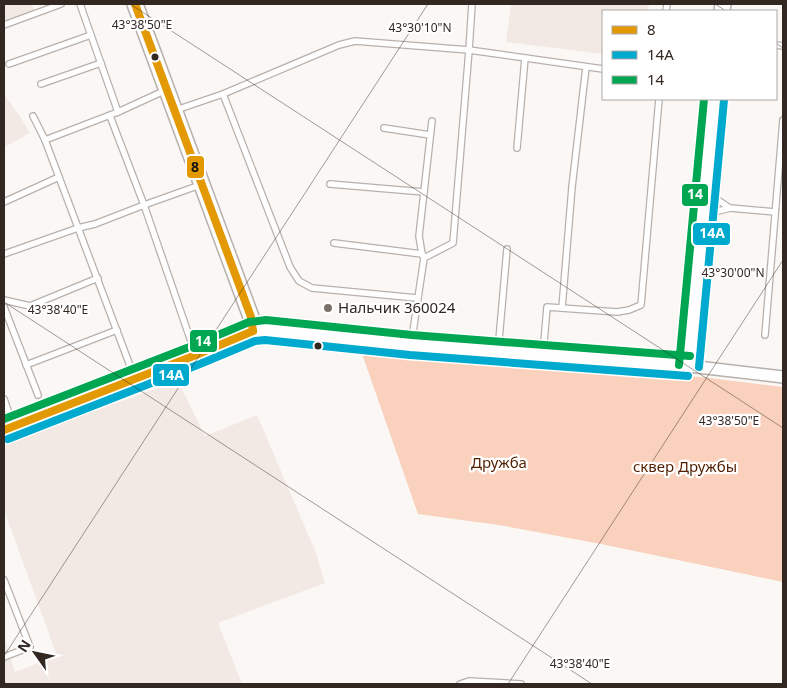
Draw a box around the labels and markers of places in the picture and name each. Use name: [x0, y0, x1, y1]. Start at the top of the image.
unlabelled marker: [150, 52, 160, 62]
place label: Нальчик 360024: [338, 297, 456, 317]
marker: Нальчик 360024: [322, 302, 334, 314]
unlabelled marker: [313, 341, 323, 351]

